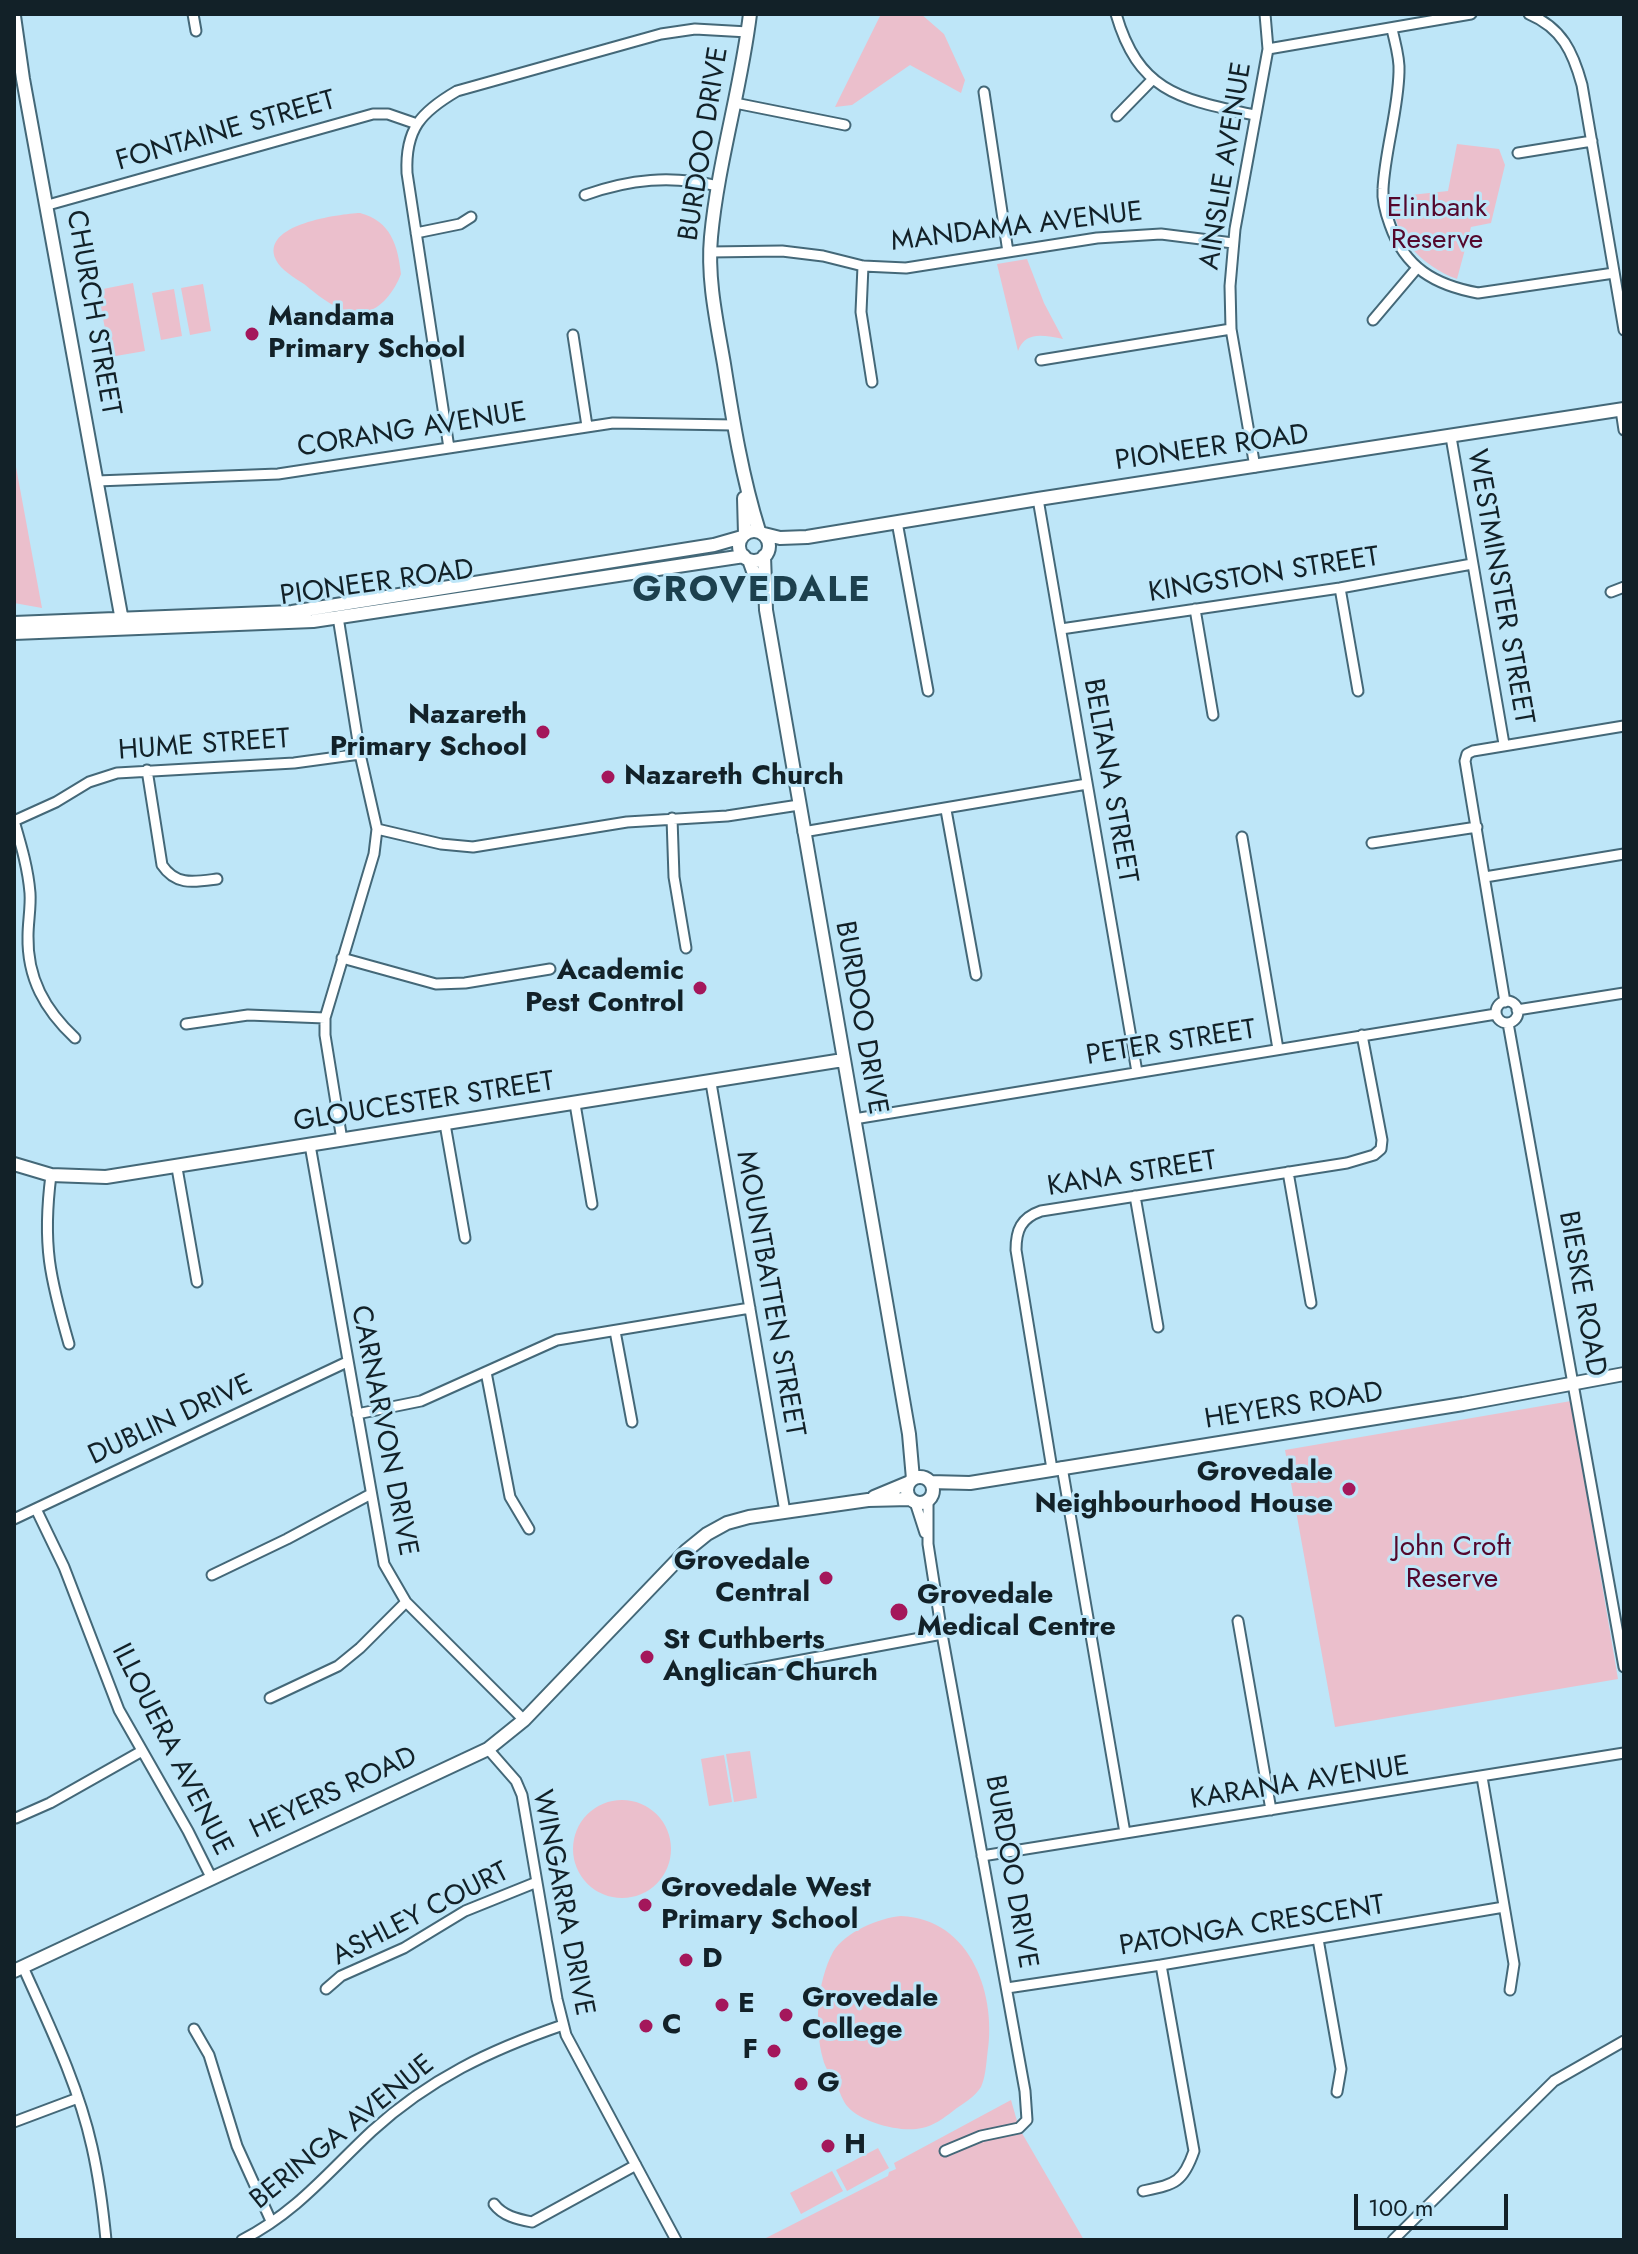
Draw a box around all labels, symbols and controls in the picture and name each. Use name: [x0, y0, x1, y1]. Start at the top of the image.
street label: BURDOO DRIVE: [673, 45, 737, 243]
street label: AINSLIE AVENUE: [1194, 60, 1260, 272]
street label: FONTAINE STREET: [112, 85, 340, 179]
park label: Elinbank Reserve: [1387, 192, 1487, 258]
street label: MANDAMA AVENUE: [889, 196, 1145, 260]
street label: CHURCH STREET: [57, 208, 127, 418]
place label: Mandama Primary School: [268, 301, 465, 367]
marker: Mandama Primary School: [243, 325, 261, 343]
street label: CORANG AVENUE: [295, 396, 529, 466]
street label: PIONEER ROAD: [1113, 419, 1311, 479]
street label: WESTMINSTER STREET: [1458, 447, 1540, 727]
street label: KINGSTON STREET: [1146, 541, 1382, 611]
street label: PIONEER ROAD: [278, 554, 476, 614]
district label: GROVEDALE: [632, 570, 872, 614]
street label: BELTANA STREET: [1074, 676, 1144, 886]
place label: Nazareth Primary School: [330, 699, 527, 765]
street label: HUME STREET: [117, 723, 291, 769]
marker: Nazareth Primary School: [534, 723, 552, 741]
place label: Nazareth Church: [624, 760, 844, 794]
marker: Nazareth Church: [599, 768, 617, 786]
street label: BURDOO DRIVE: [826, 919, 894, 1117]
place label: Academic Pest Control: [525, 955, 684, 1021]
marker: Academic Pest Control: [691, 979, 709, 997]
street label: PETER STREET: [1084, 1014, 1258, 1074]
street label: GLOUCESTER STREET: [291, 1066, 557, 1140]
street label: KANA STREET: [1045, 1145, 1219, 1205]
street label: MOUNTBATTEN STREET: [727, 1149, 811, 1439]
street label: BIESKE ROAD: [1550, 1209, 1612, 1379]
street label: CARNARVON DRIVE: [342, 1303, 424, 1559]
street label: DUBLIN DRIVE: [84, 1368, 258, 1474]
street label: HEYERS ROAD: [1202, 1376, 1386, 1438]
place label: Grovedale Neighbourhood House: [1034, 1456, 1333, 1522]
marker: Grovedale Neighbourhood House: [1340, 1480, 1358, 1498]
park label: John Croft Reserve: [1393, 1531, 1511, 1597]
place label: Grovedale Central: [674, 1545, 810, 1611]
marker: Grovedale Central: [817, 1569, 835, 1587]
place label: Grovedale Medical Centre: [917, 1579, 1116, 1645]
marker: Grovedale Medical Centre: [888, 1601, 910, 1623]
place label: St Cuthberts Anglican Church: [663, 1624, 878, 1690]
street label: ILLOUERA AVENUE: [103, 1639, 239, 1861]
marker: St Cuthberts Anglican Church: [638, 1648, 656, 1666]
street label: HEYERS ROAD: [245, 1741, 423, 1847]
street label: KARANA AVENUE: [1188, 1750, 1412, 1818]
street label: BURDOO DRIVE: [976, 1773, 1044, 1971]
street label: WINGARRA DRIVE: [524, 1787, 600, 2019]
street label: ASHLEY COURT: [327, 1856, 515, 1974]
place label: Grovedale West Primary School: [661, 1872, 871, 1938]
street label: PATONGA CRESCENT: [1117, 1889, 1387, 1965]
marker: Grovedale West Primary School: [636, 1896, 654, 1914]
place label: D: [702, 1943, 723, 1977]
marker: D: [677, 1951, 695, 1969]
place label: Grovedale College: [802, 1982, 938, 2048]
place label: E: [738, 1988, 755, 2022]
marker: E: [713, 1996, 731, 2014]
marker: Grovedale College: [777, 2006, 795, 2024]
place label: C: [662, 2009, 682, 2043]
marker: C: [637, 2017, 655, 2035]
place label: F: [743, 2034, 758, 2068]
marker: F: [765, 2042, 783, 2060]
street label: BERINGA AVENUE: [244, 2048, 442, 2218]
place label: G: [817, 2067, 840, 2101]
marker: G: [792, 2075, 810, 2093]
place label: H: [844, 2129, 866, 2163]
marker: H: [819, 2137, 837, 2155]
scale bar: [1358, 2178, 1512, 2228]
text: 100 m: [1368, 2190, 1434, 2225]

